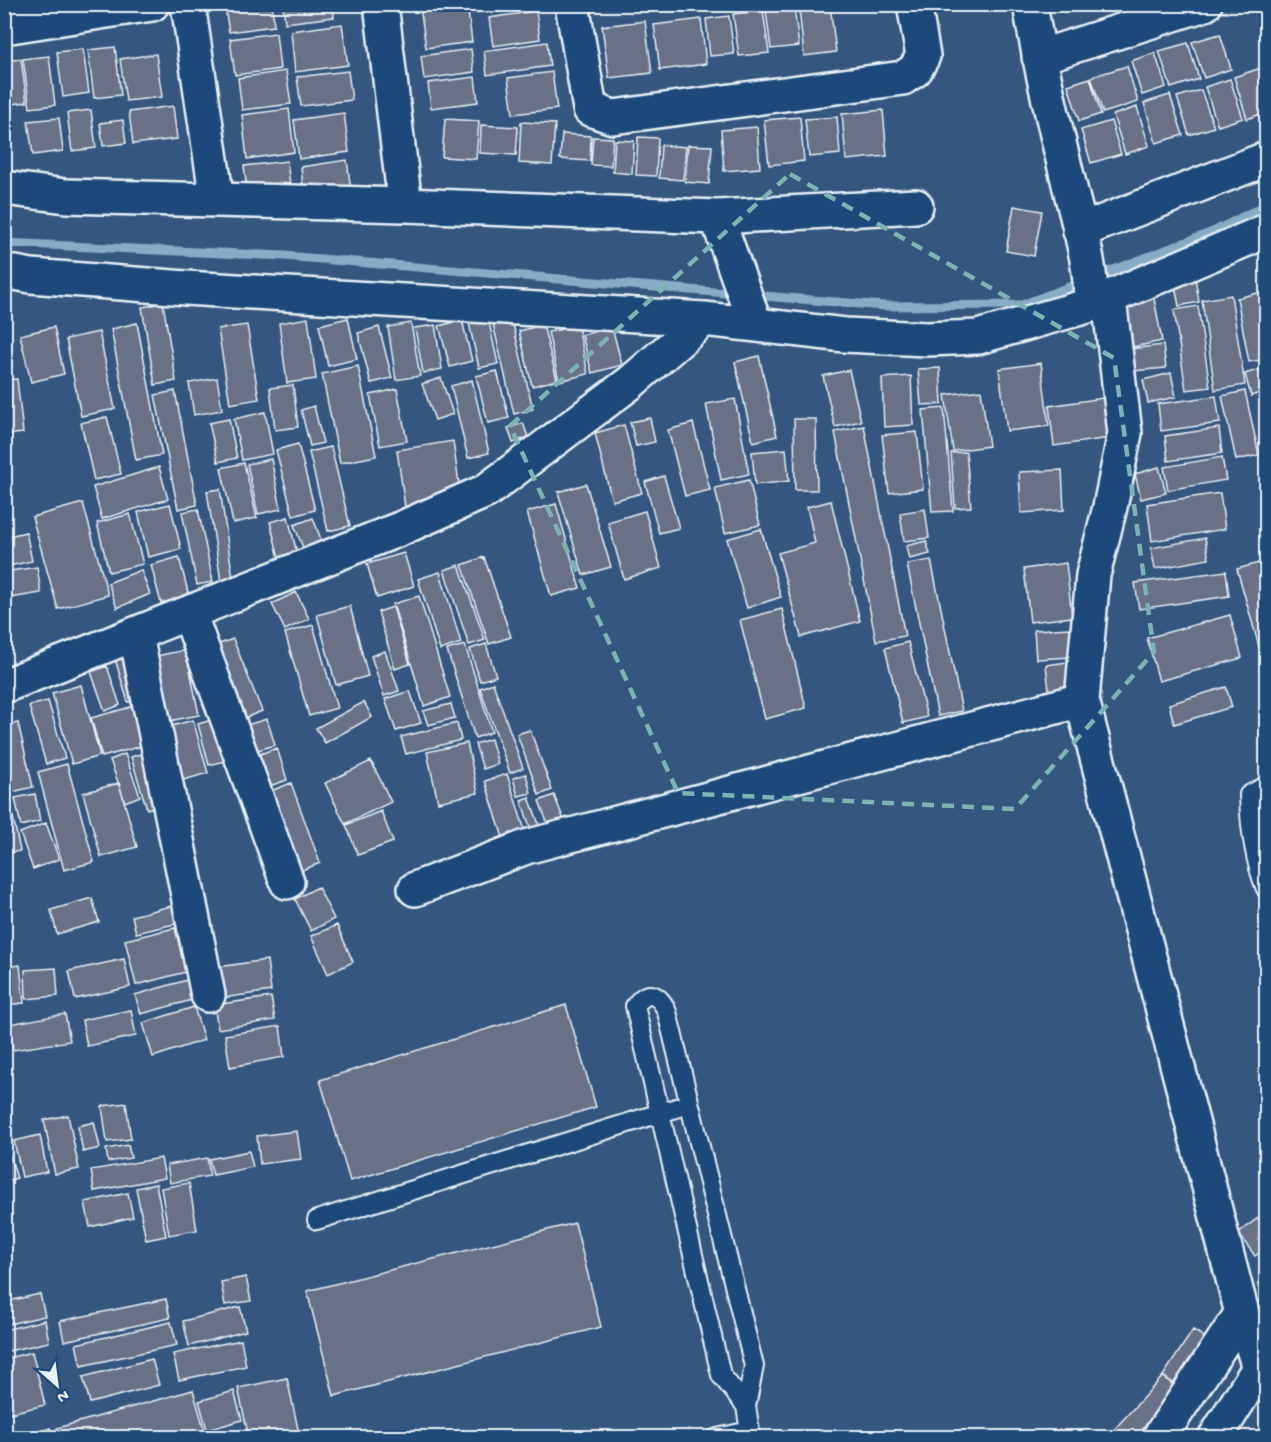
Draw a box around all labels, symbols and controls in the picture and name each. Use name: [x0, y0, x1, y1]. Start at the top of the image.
north arrow: [27, 1355, 87, 1415]
text: N: [53, 1384, 71, 1406]

